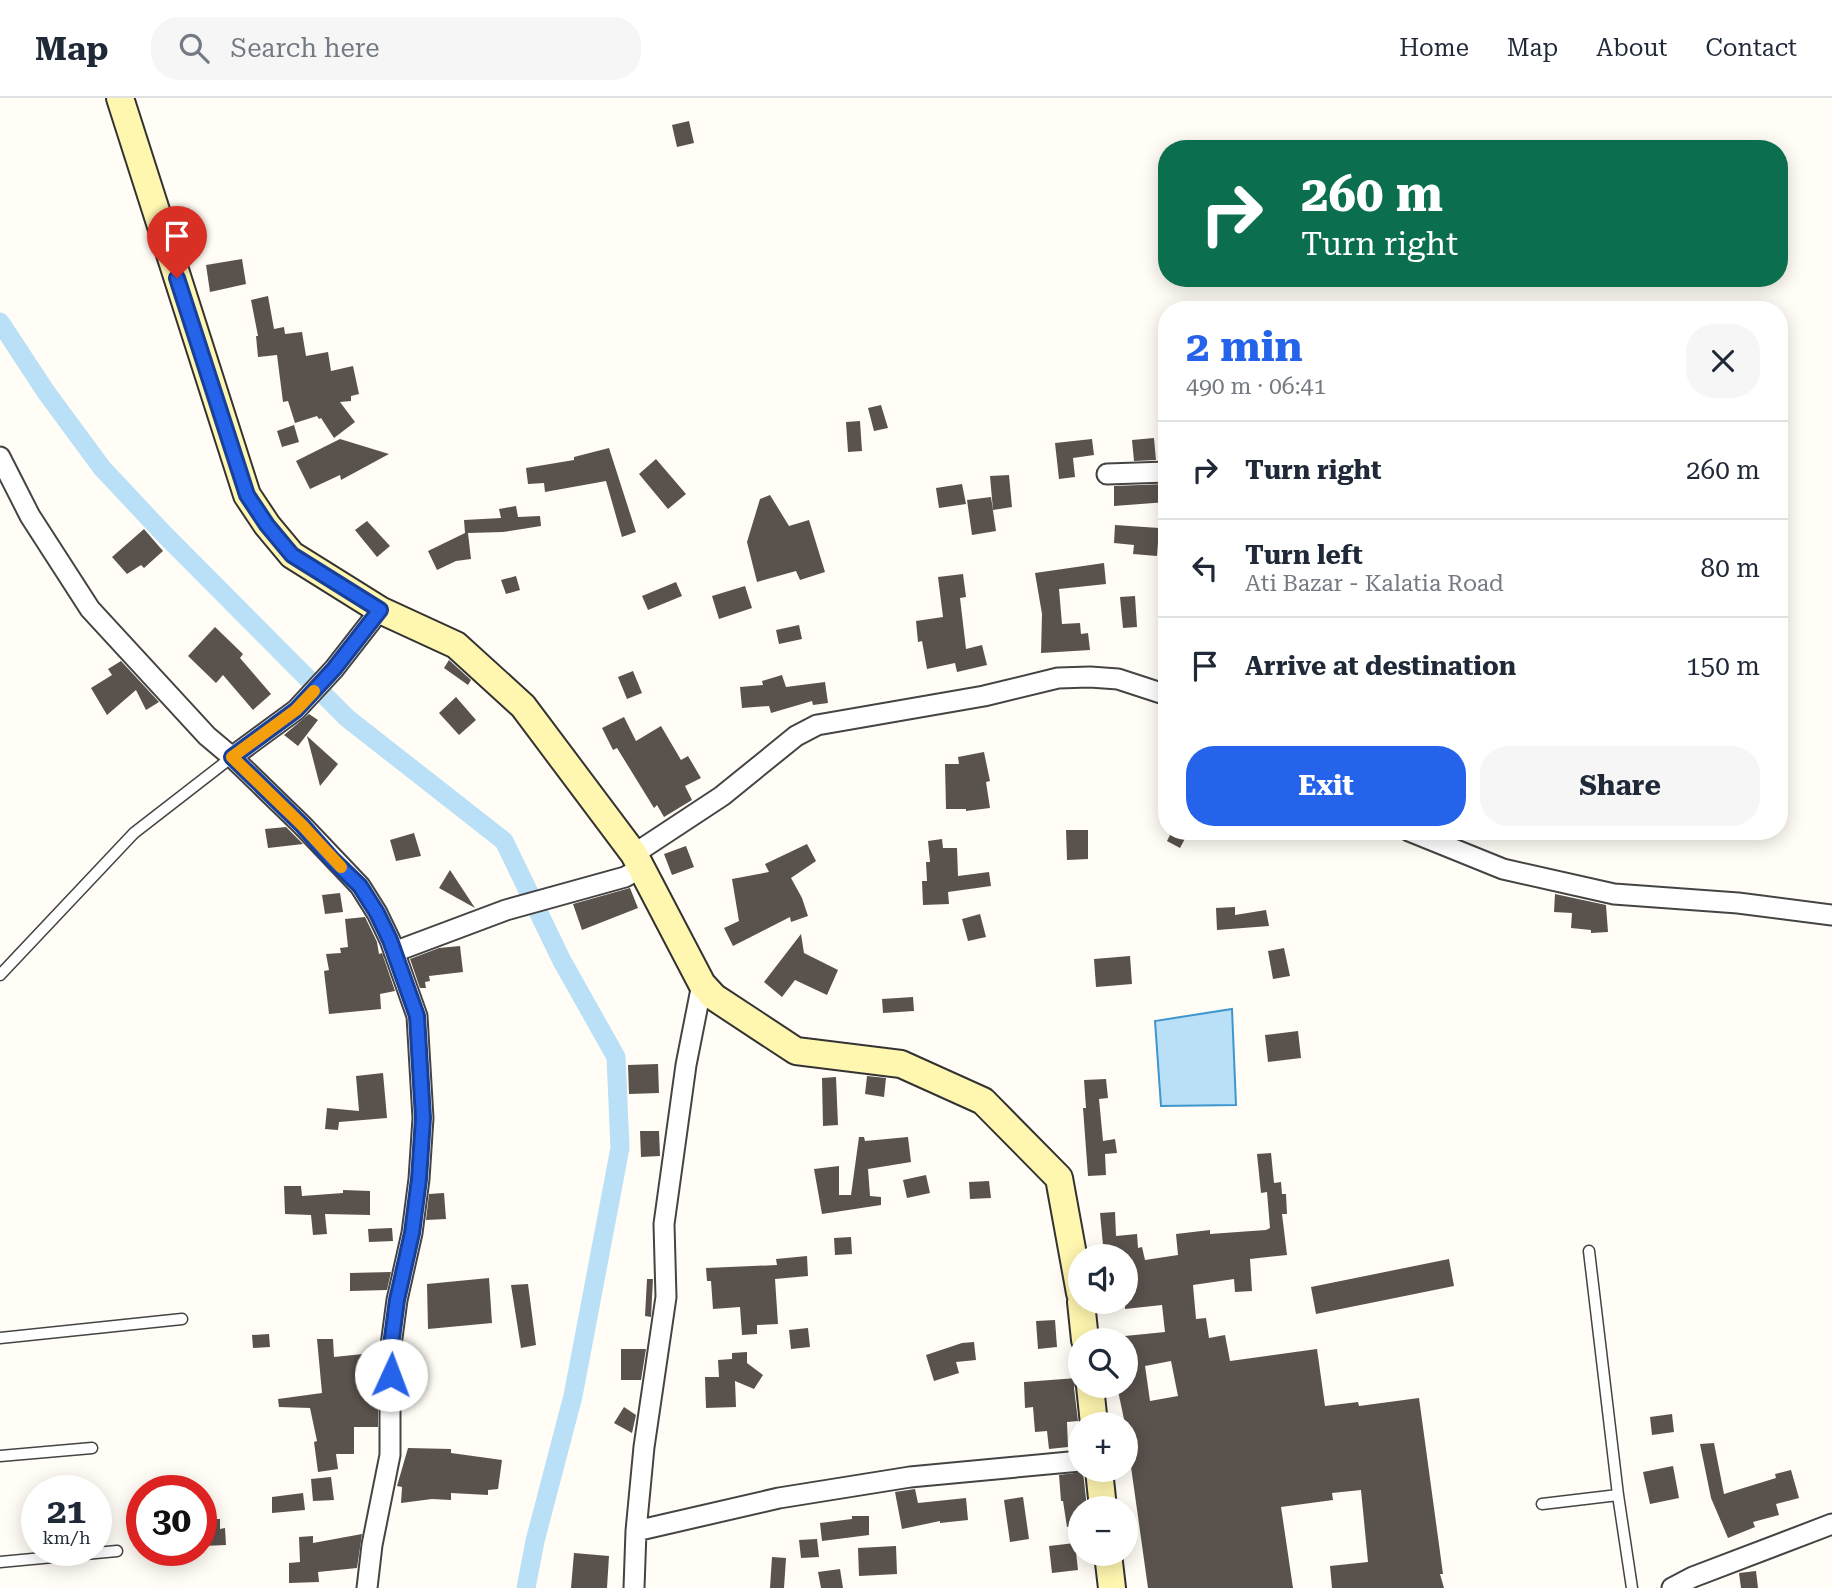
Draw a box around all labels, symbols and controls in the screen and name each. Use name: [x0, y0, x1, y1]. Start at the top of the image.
search box: [151, 17, 641, 80]
text: Map: [35, 29, 109, 68]
icon: search: [175, 29, 213, 67]
text: Search here: [231, 33, 380, 63]
text: Home: [1399, 34, 1469, 62]
text: Map: [1507, 34, 1558, 62]
text: About: [1596, 34, 1667, 62]
text: Contact: [1705, 34, 1797, 62]
text: 260 m: [1301, 166, 1443, 223]
icon: right: [1186, 168, 1277, 259]
pin: [147, 206, 207, 278]
icon: arrive: [158, 217, 196, 255]
text: Turn right: [1301, 225, 1458, 263]
text: 2 min: [1186, 322, 1303, 371]
button: close: [1686, 324, 1760, 398]
text: 490 m · 06:41: [1186, 373, 1326, 400]
icon: right: [1186, 451, 1224, 489]
text: Turn right: [1245, 455, 1381, 485]
text: 260 m: [1686, 455, 1760, 485]
text: Turn left: [1245, 540, 1363, 570]
icon: left: [1186, 549, 1224, 587]
text: 80 m: [1701, 553, 1760, 583]
text: Ati Bazar - Kalatia Road: [1245, 570, 1504, 597]
icon: arrive: [1186, 647, 1224, 685]
text: Arrive at destination: [1245, 651, 1516, 681]
text: 150 m: [1686, 651, 1760, 681]
button: Exit: [1186, 746, 1466, 826]
button: Share: [1480, 746, 1760, 826]
map controls: [1068, 1244, 1138, 1566]
button: sound: [1068, 1244, 1138, 1314]
button: search: [1068, 1328, 1138, 1398]
position arrow: [354, 1338, 428, 1412]
button: +: [1068, 1412, 1138, 1482]
speed limit sign: 30: [126, 1475, 217, 1566]
text: 21: [47, 1491, 86, 1532]
button: −: [1068, 1496, 1138, 1566]
text: km/h: [42, 1527, 91, 1548]

